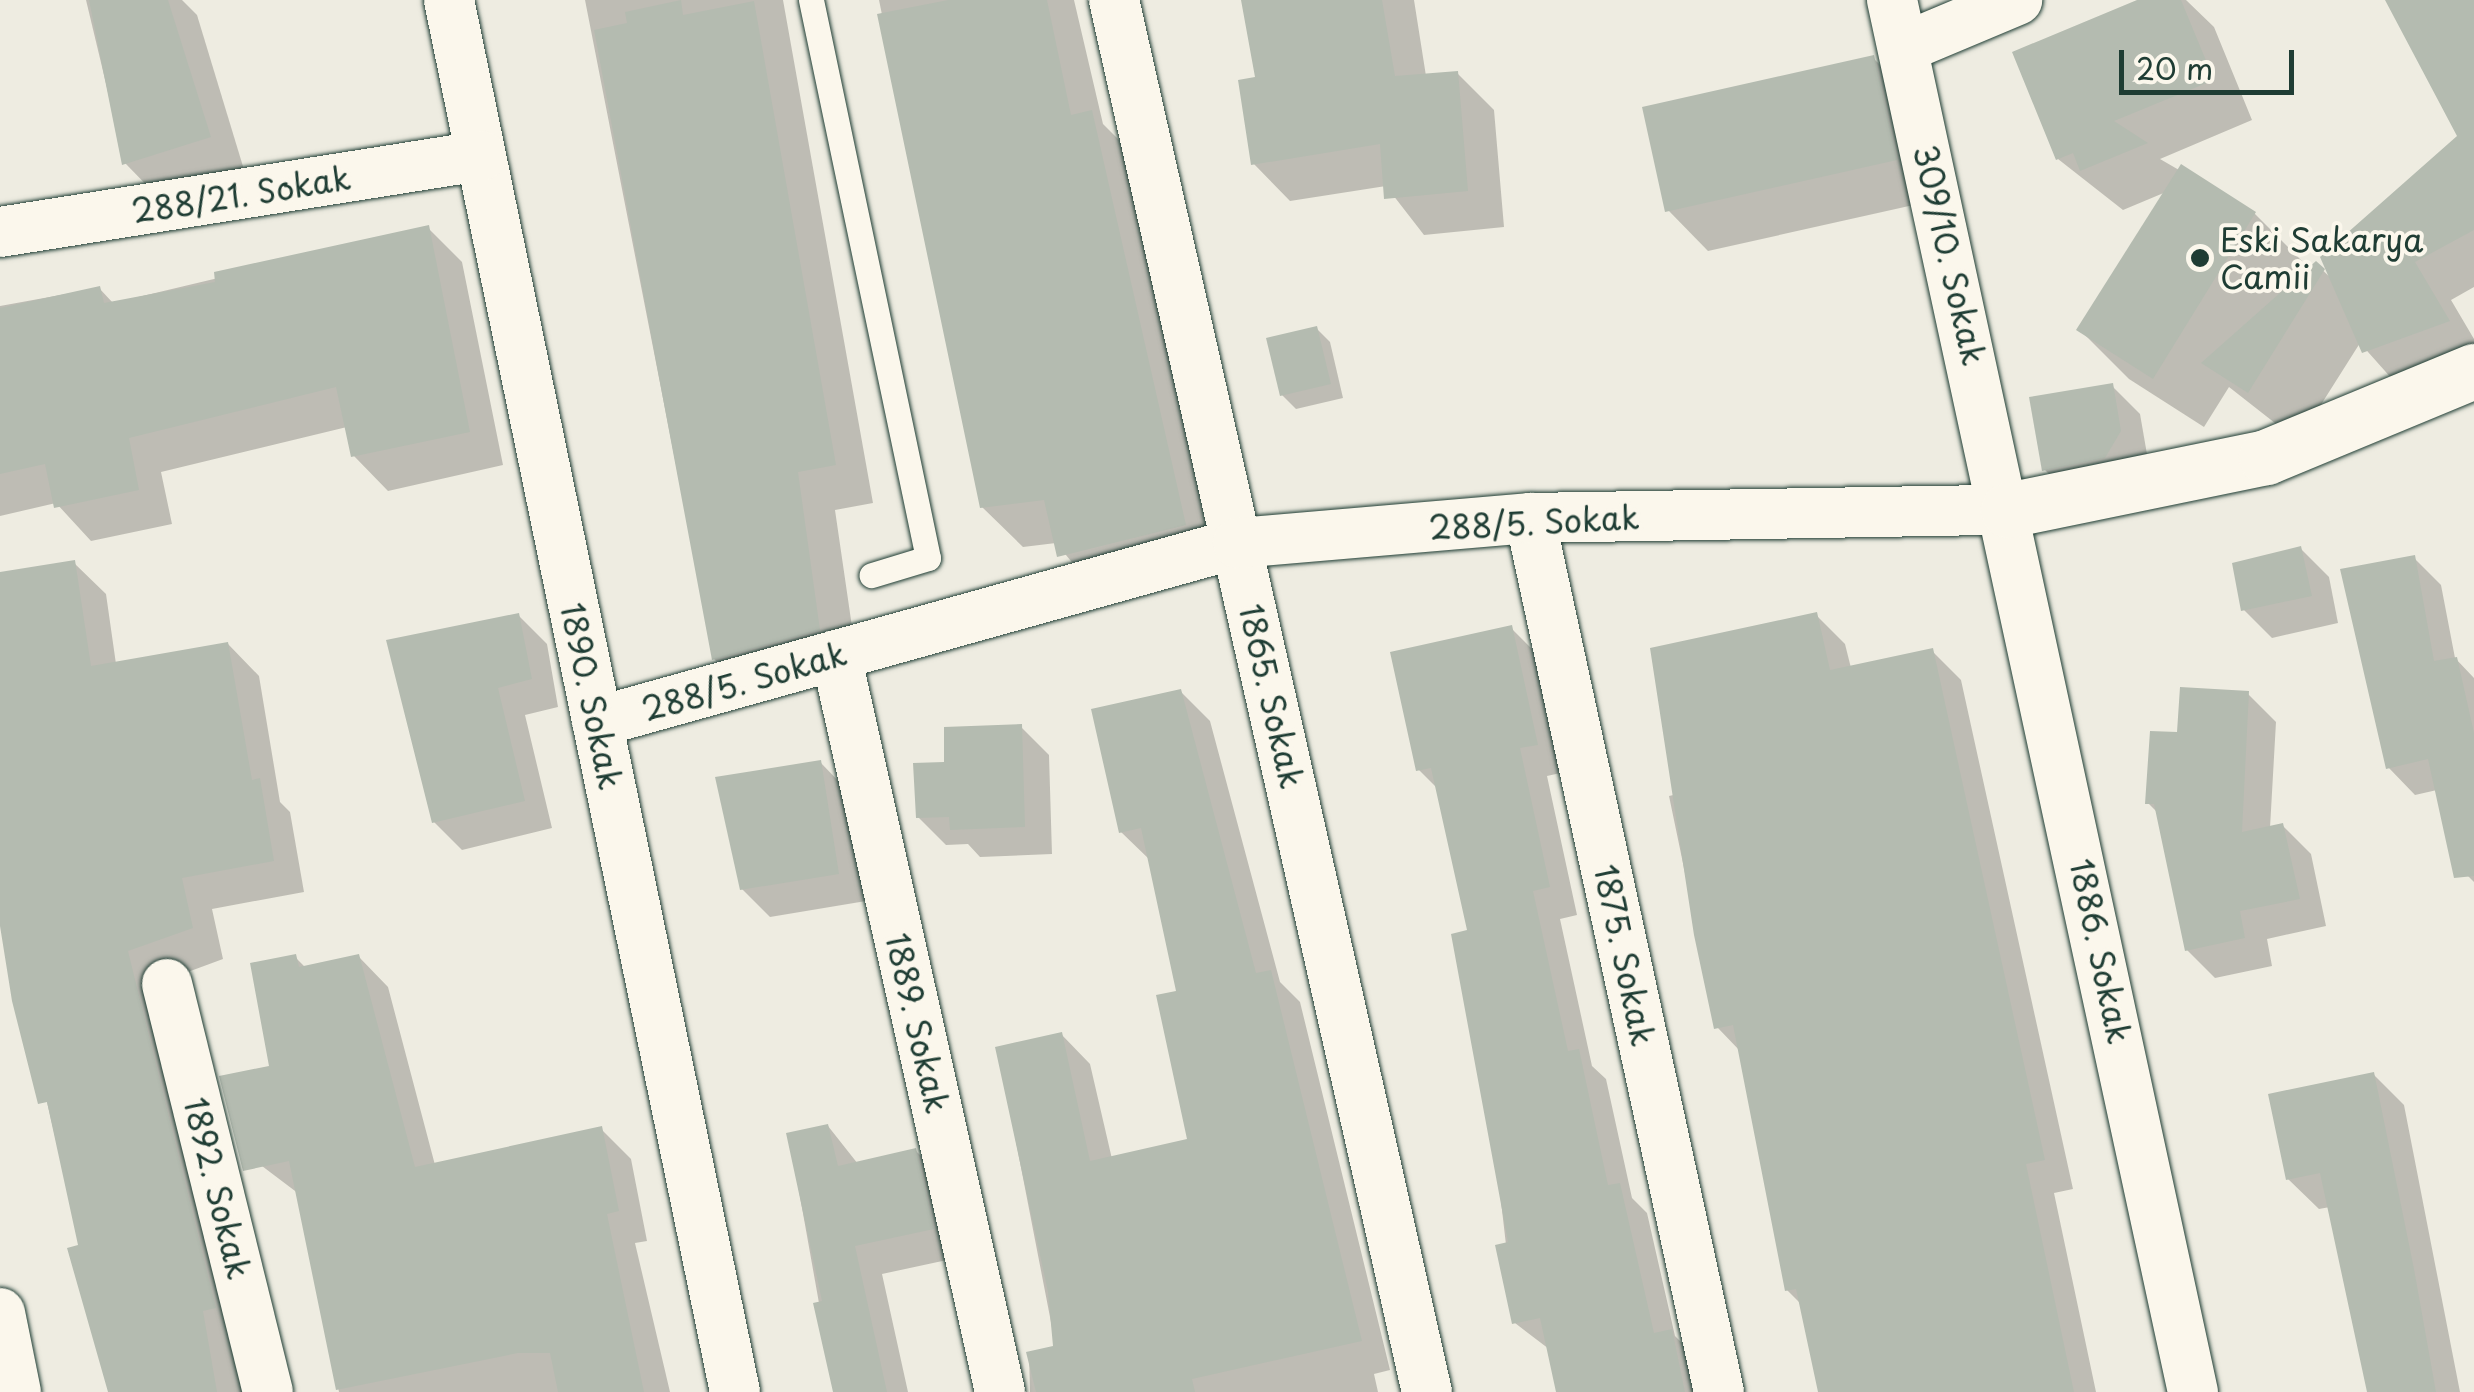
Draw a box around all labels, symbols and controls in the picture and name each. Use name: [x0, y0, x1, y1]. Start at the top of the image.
scale bar: [2124, 30, 2299, 92]
text: 20 m: [2136, 45, 2213, 90]
street label: 309/10. Sokak: [1906, 139, 1994, 371]
street label: 288/21. Sokak: [125, 157, 357, 231]
place label: Eski Sakarya Camii: [2220, 221, 2422, 296]
marker: Eski Sakarya Camii: [2189, 247, 2211, 269]
street label: 288/5. Sokak: [1427, 497, 1641, 547]
street label: 1890. Sokak: [554, 599, 630, 793]
street label: 1865. Sokak: [1232, 599, 1312, 793]
street label: 288/5. Sokak: [637, 633, 851, 729]
street label: 1886. Sokak: [2062, 854, 2140, 1048]
street label: 1875. Sokak: [1587, 861, 1663, 1049]
street label: 1889. Sokak: [879, 929, 957, 1117]
street label: 1892. Sokak: [177, 1092, 259, 1284]

